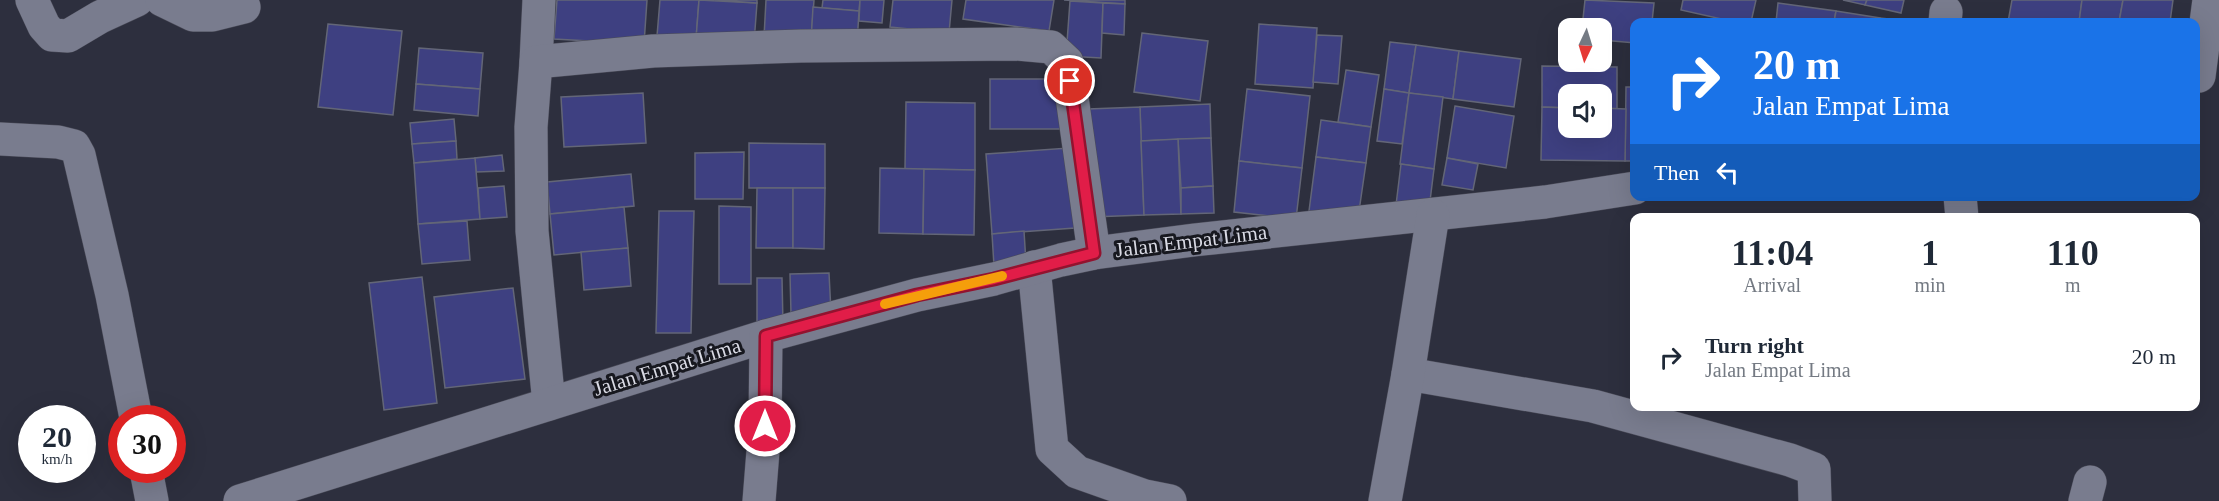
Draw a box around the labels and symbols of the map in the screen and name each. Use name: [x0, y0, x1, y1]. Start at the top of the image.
north arrow: [1558, 18, 1612, 72]
pin: [1044, 55, 1095, 106]
street label: Jalan Empat Lima: [1114, 220, 1269, 262]
street label: Jalan Empat Lima: [590, 333, 744, 401]
position arrow: [733, 394, 797, 458]
speed limit sign: 30: [108, 405, 186, 483]

